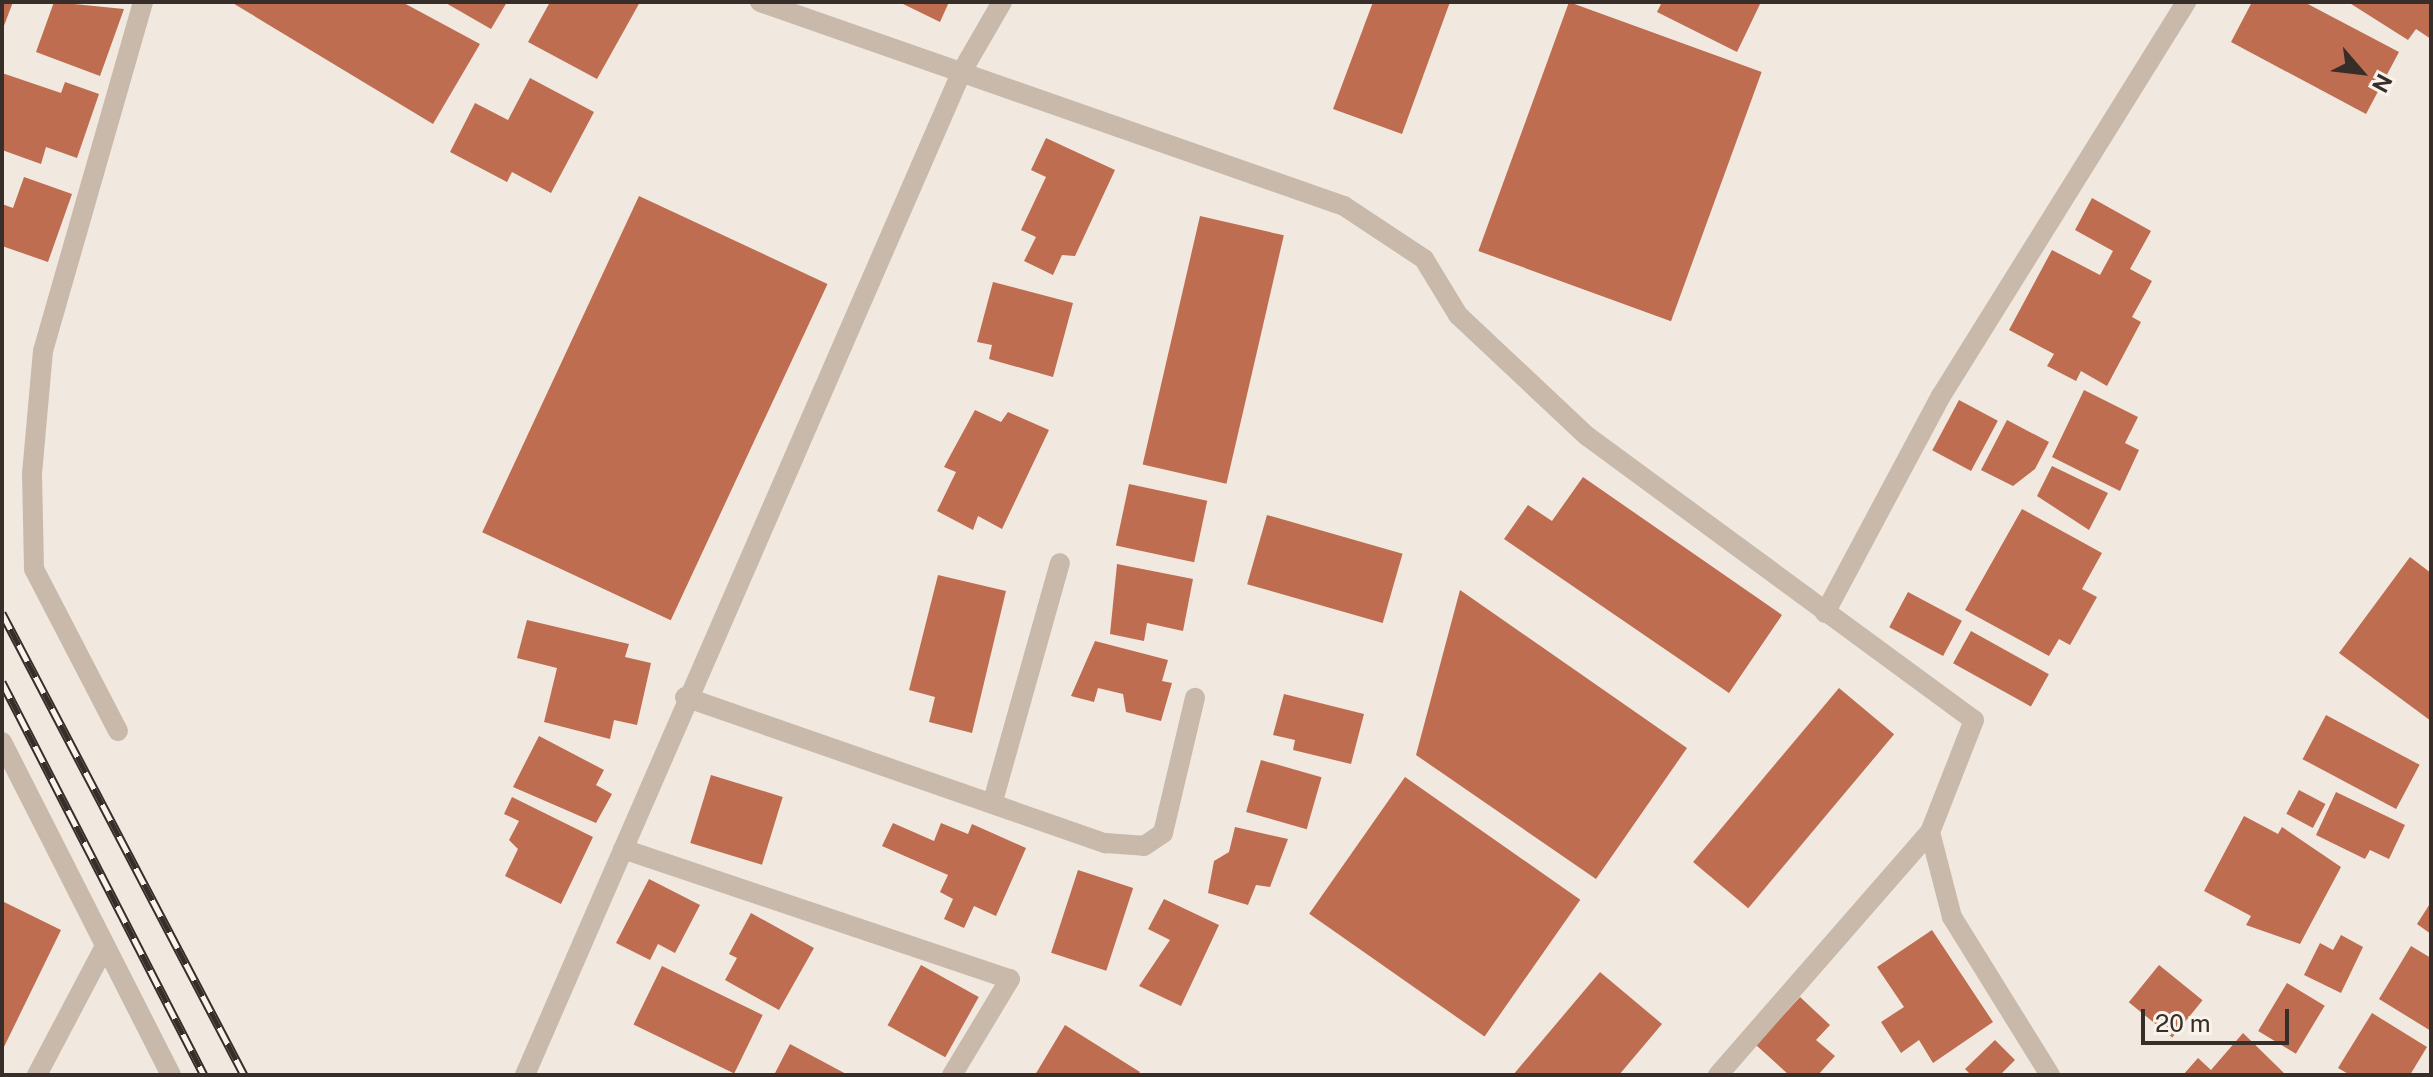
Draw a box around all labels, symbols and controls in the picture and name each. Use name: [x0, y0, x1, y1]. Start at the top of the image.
north arrow: [2321, 32, 2401, 112]
text: N: [2367, 70, 2398, 97]
scale bar: [2145, 993, 2293, 1043]
text: 20 m: [2155, 1009, 2211, 1037]

